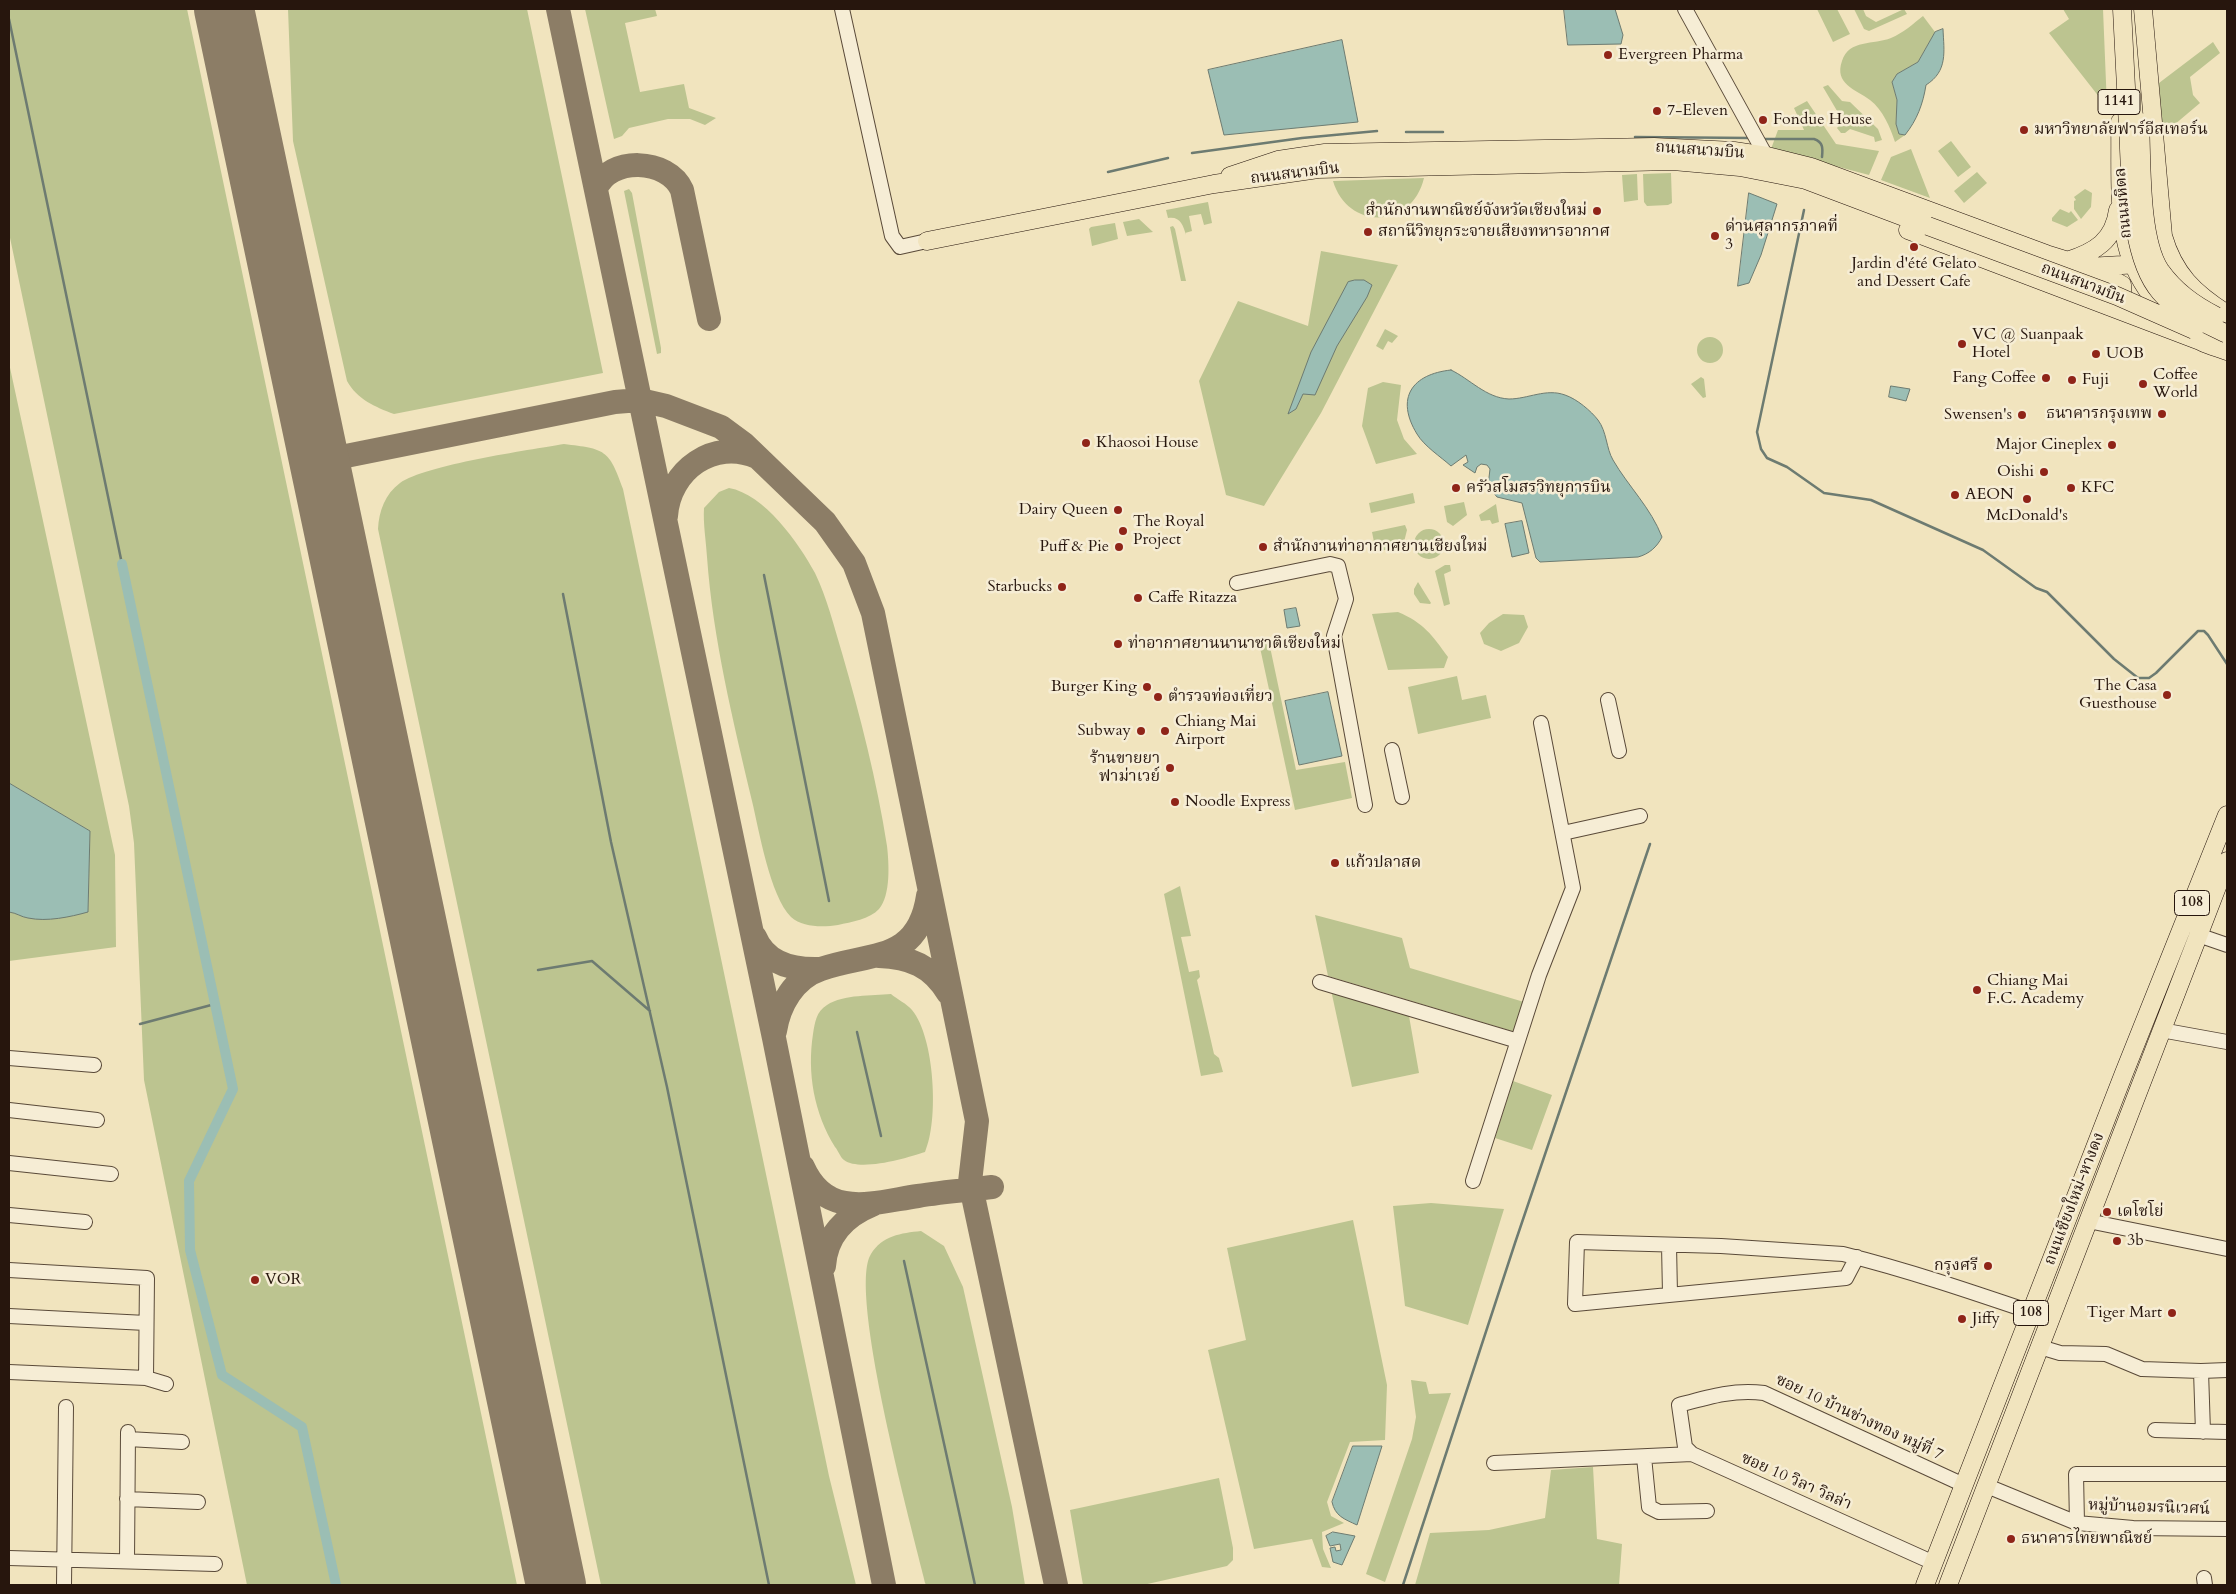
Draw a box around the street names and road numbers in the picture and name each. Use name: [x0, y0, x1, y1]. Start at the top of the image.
road number: 1141: [2098, 90, 2140, 114]
street label: ถนนสนามบิน: [1655, 138, 1745, 164]
street label: ถนนสนามบิน: [1249, 159, 1341, 189]
street label: ถนนมหิดล: [2111, 167, 2137, 239]
street label: ถนนสนามบิน: [2038, 259, 2128, 309]
road number: 108: [2174, 890, 2210, 916]
street label: ถนนเชียงใหม่-หางดง: [2041, 1130, 2109, 1268]
road number: 108: [2014, 1300, 2048, 1326]
street label: ซอย 10 บ้านช่างทอง หมู่ที่ 7: [1772, 1371, 1946, 1465]
street label: ซอย 10 วิลา วิลล่า: [1738, 1449, 1854, 1515]
street label: หมู่บ้านอมรนิเวศน์: [2088, 1496, 2210, 1520]

